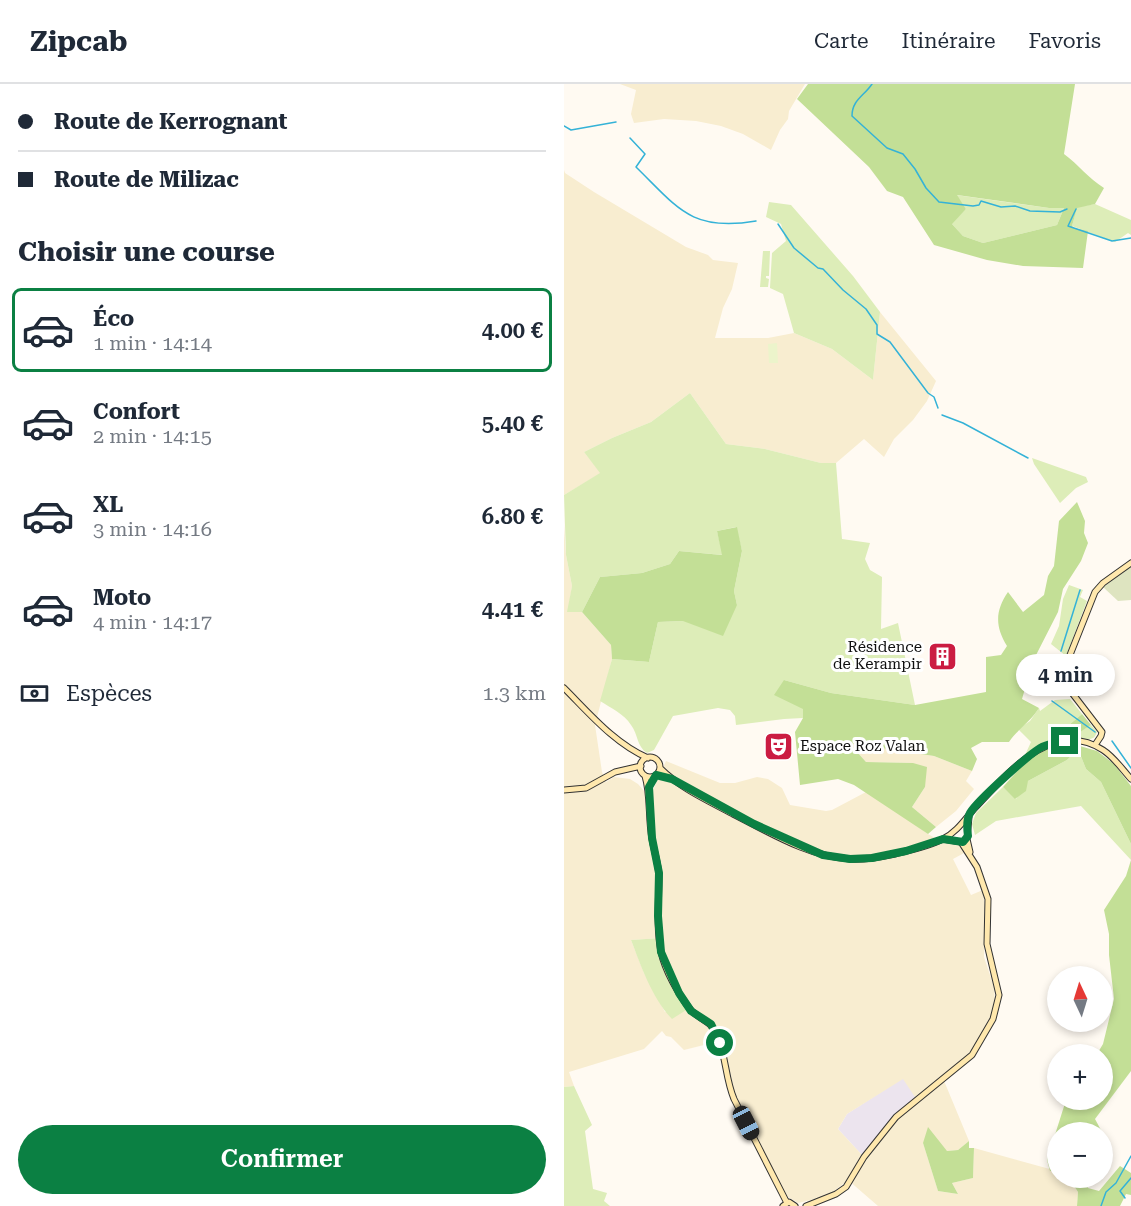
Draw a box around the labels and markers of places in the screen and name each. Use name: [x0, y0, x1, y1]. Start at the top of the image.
place label: Résidence de Kerampir: [833, 638, 922, 673]
building icon: Résidence de Kerampir: [927, 640, 959, 672]
theatre icon: Espace Roz Valan: [763, 730, 795, 762]
place label: Espace Roz Valan: [800, 737, 926, 755]

